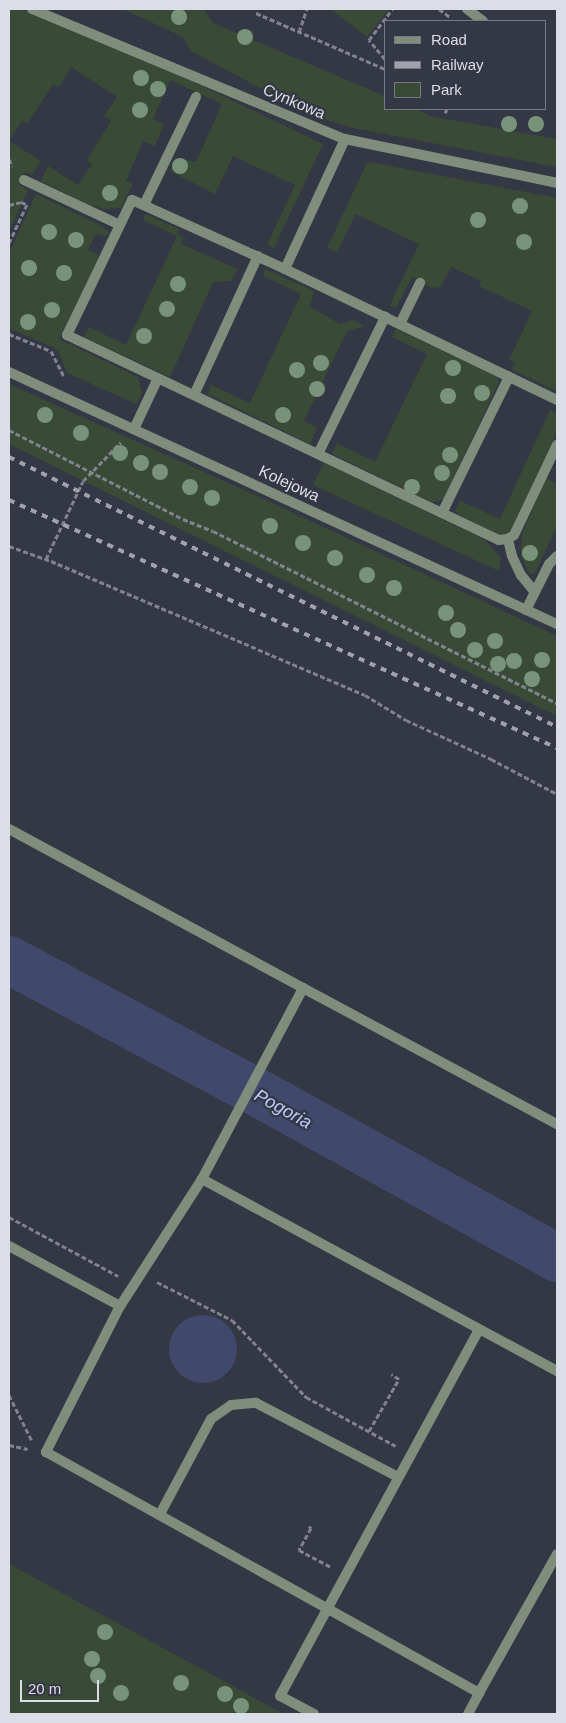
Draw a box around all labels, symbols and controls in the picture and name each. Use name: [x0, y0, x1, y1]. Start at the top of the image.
legend: [384, 20, 546, 110]
text: Road: [431, 31, 467, 48]
text: Railway: [431, 56, 484, 73]
street label: Cynkowa: [260, 80, 328, 124]
text: Park: [431, 81, 462, 98]
street label: Kolejowa: [256, 462, 322, 506]
water label: Pogoria: [251, 1085, 315, 1133]
scale bar: [22, 1670, 101, 1702]
text: 20 m: [28, 1680, 61, 1697]

